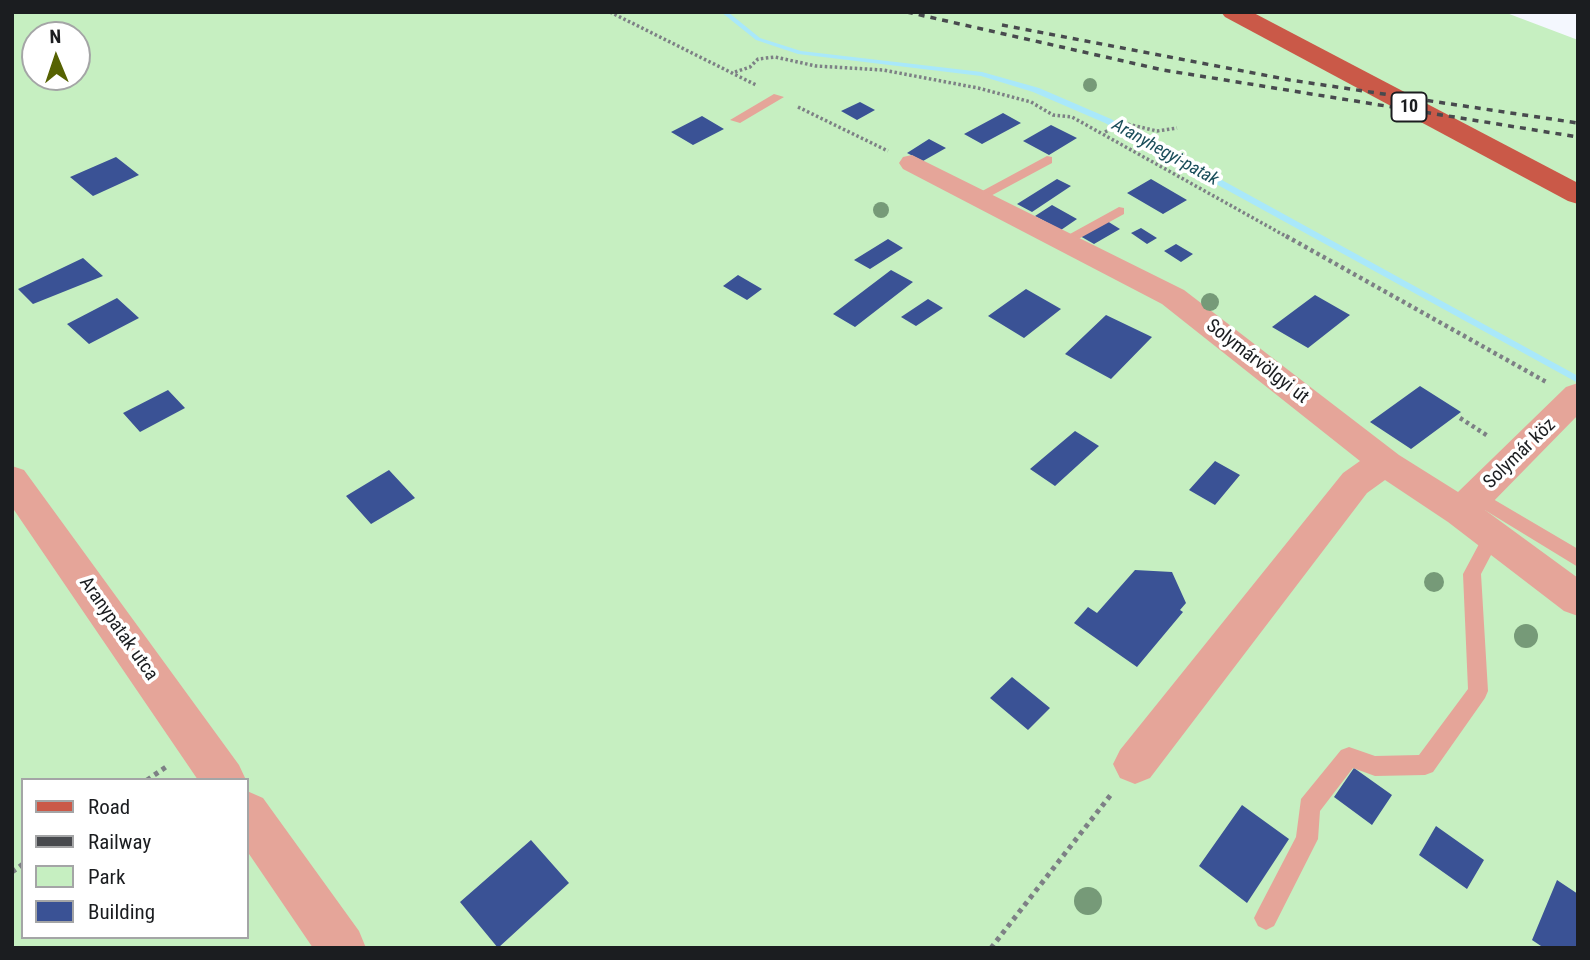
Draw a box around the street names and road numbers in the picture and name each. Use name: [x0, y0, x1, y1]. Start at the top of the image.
road number: 10: [1392, 92, 1426, 122]
street label: Solymárvölgyi út: [1201, 315, 1313, 409]
street label: Solymár köz: [1479, 414, 1561, 494]
street label: Aranypatak utca: [74, 573, 162, 685]

